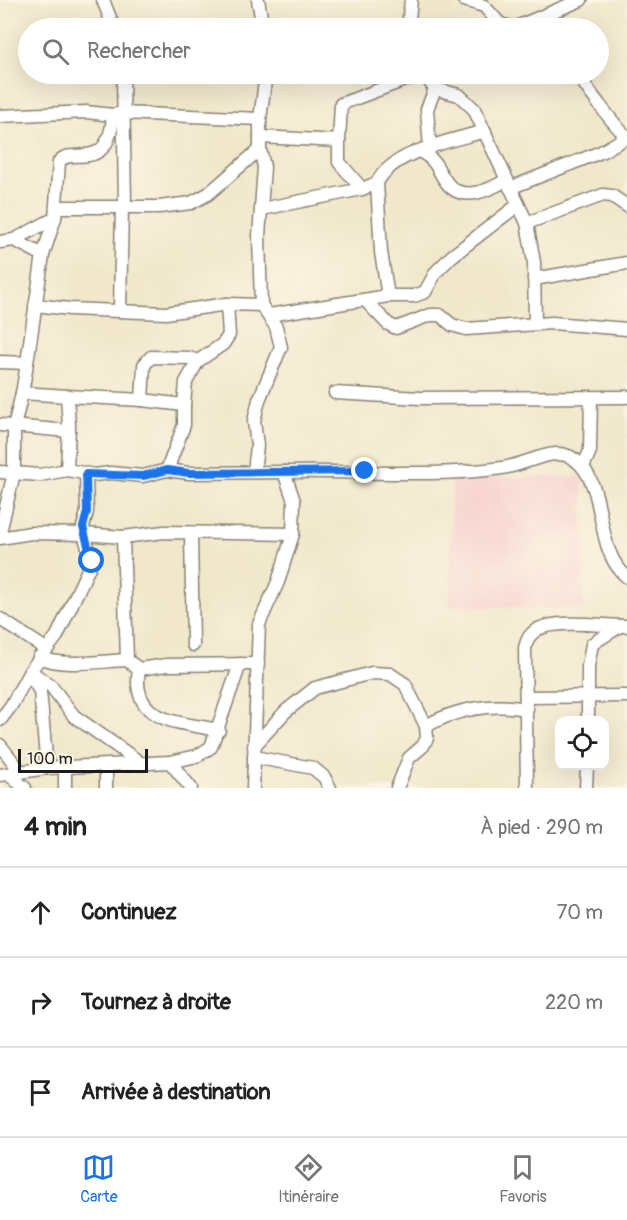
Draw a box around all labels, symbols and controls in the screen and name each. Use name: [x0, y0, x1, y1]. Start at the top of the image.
search box: [18, 18, 609, 84]
icon: search: [39, 35, 72, 68]
text: Rechercher: [87, 37, 191, 65]
route end: [351, 457, 377, 483]
route start: [78, 547, 104, 573]
map controls: [555, 716, 609, 770]
button: locate: [555, 716, 609, 770]
scale bar: [18, 746, 148, 774]
text: 100 m: [27, 749, 73, 769]
text: 4 min: [24, 811, 87, 843]
text: À pied · 290 m: [480, 815, 603, 840]
icon: ahead: [24, 896, 57, 929]
text: Continuez: [81, 898, 177, 926]
text: 70 m: [557, 900, 603, 925]
icon: right: [24, 986, 57, 1019]
text: Tournez à droite: [81, 988, 231, 1016]
text: 220 m: [545, 990, 603, 1015]
icon: arrive: [24, 1076, 57, 1109]
text: Arrivée à destination: [81, 1078, 271, 1106]
tab: Carte: [80, 1151, 118, 1207]
tab: Itinéraire: [278, 1151, 339, 1207]
tab: Favoris: [499, 1151, 547, 1207]

